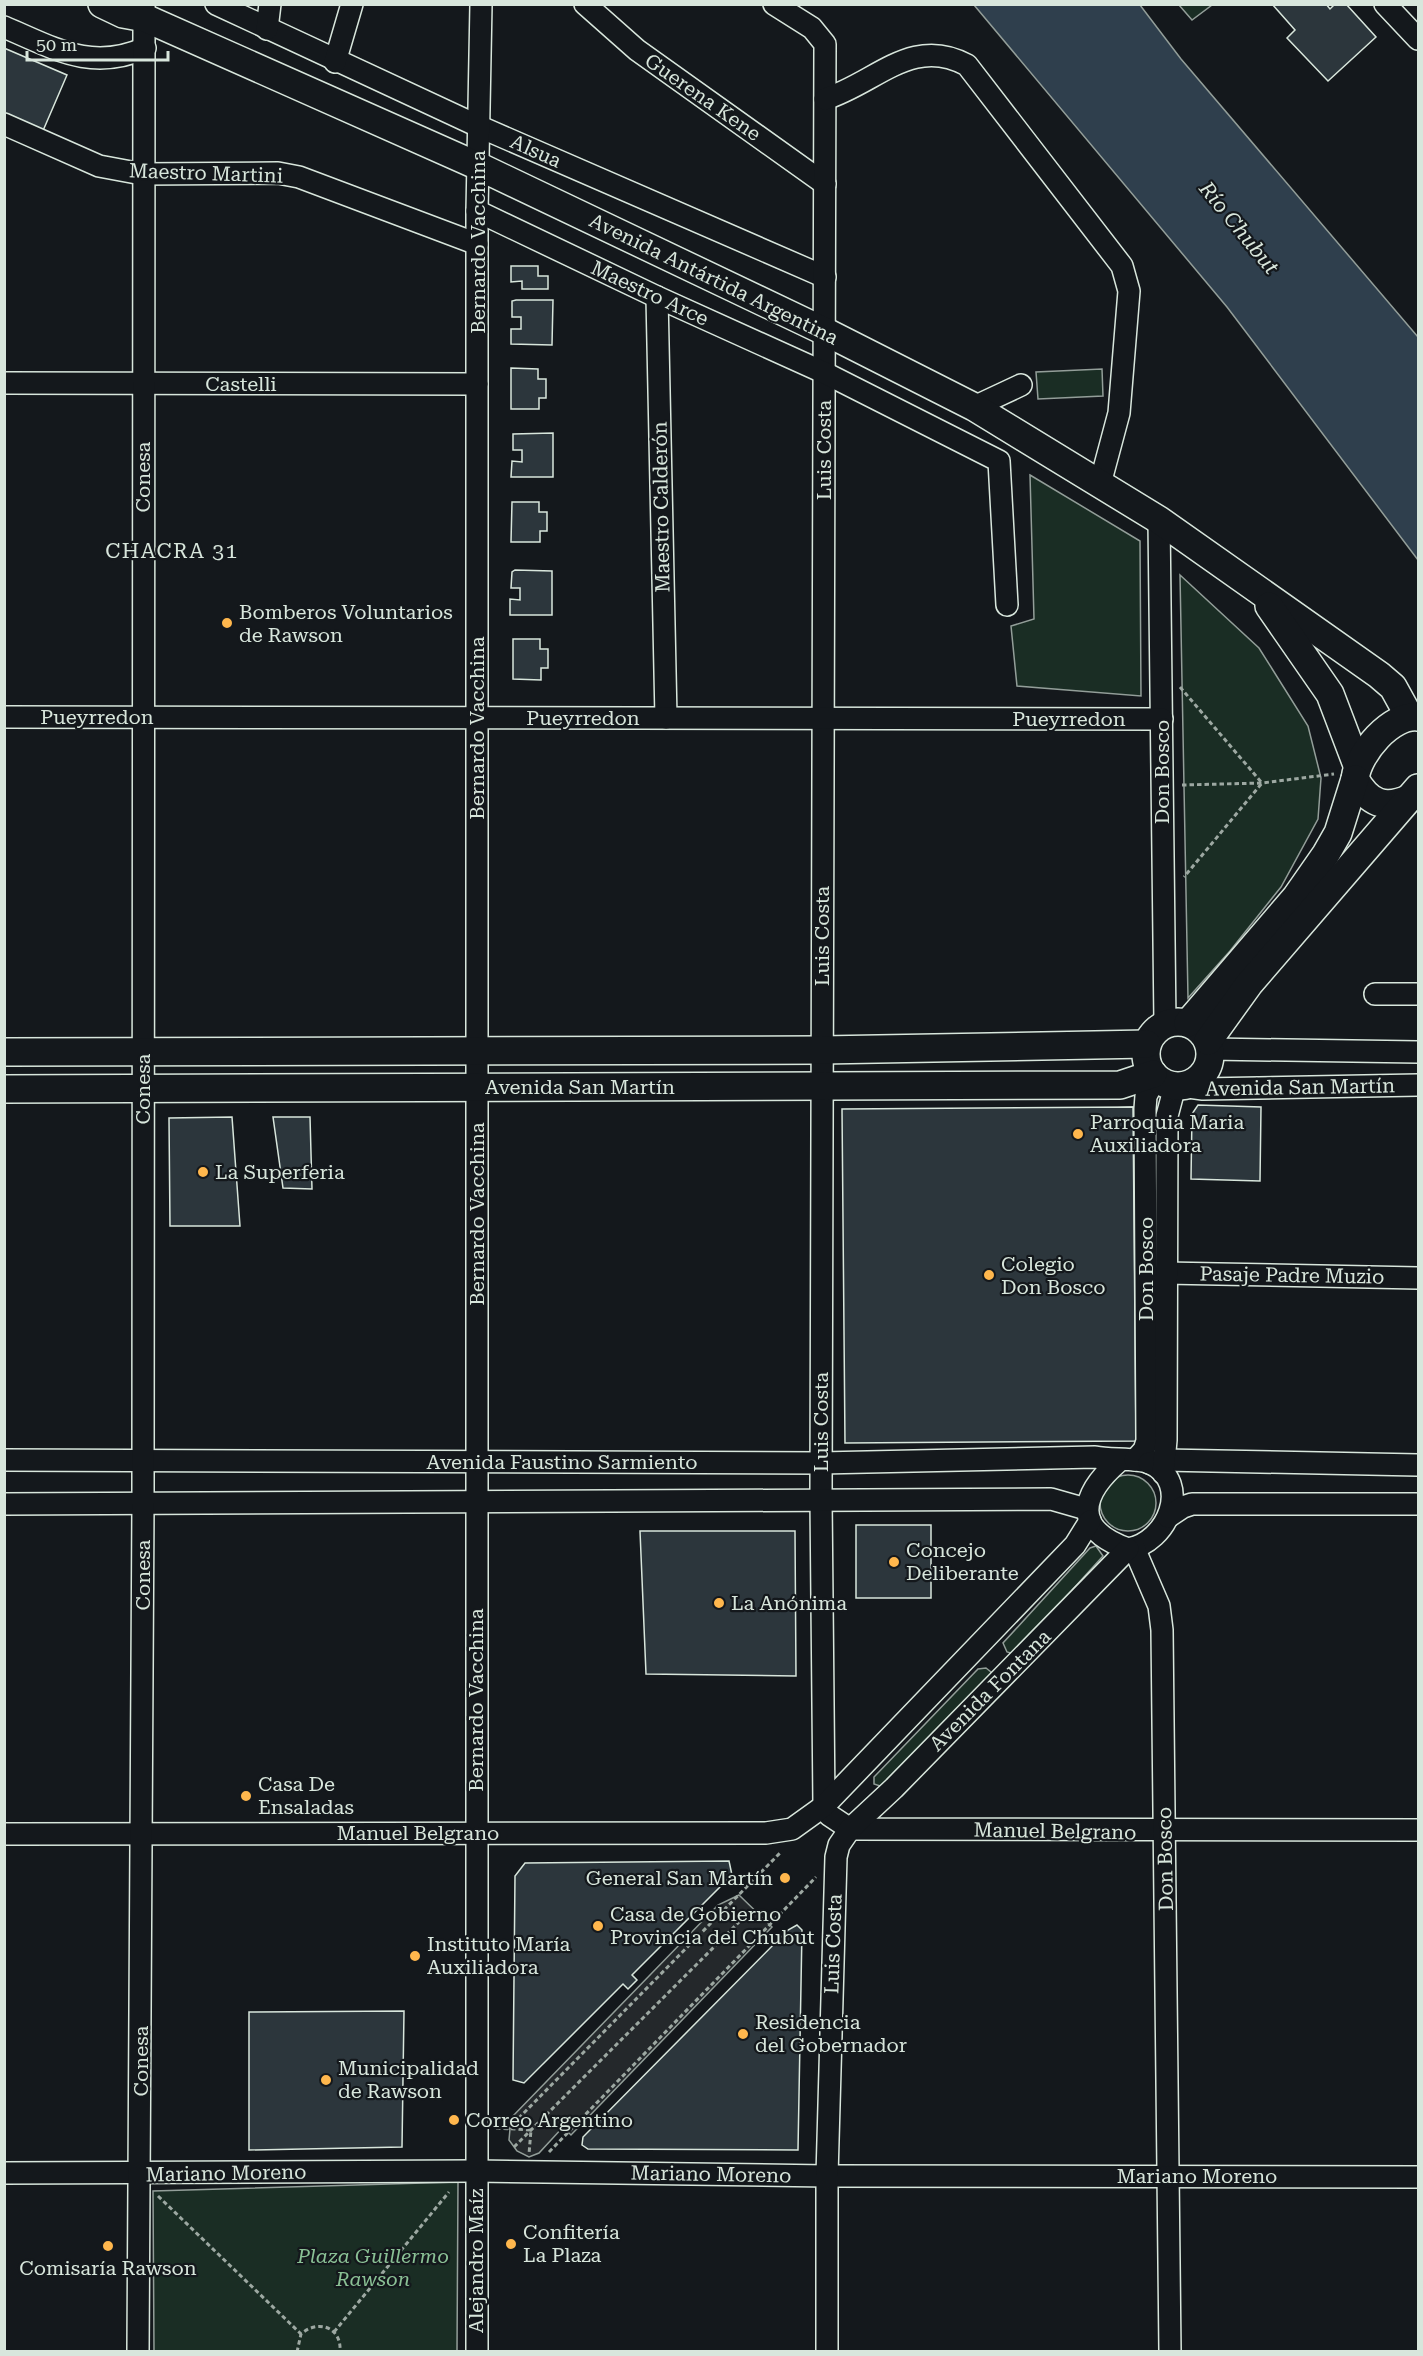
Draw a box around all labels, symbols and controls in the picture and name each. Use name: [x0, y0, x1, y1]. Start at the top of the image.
scale bar: [27, 24, 168, 62]
text: 50 m: [36, 34, 77, 55]
street label: Guerena Kene: [640, 48, 766, 146]
street label: Alsua: [507, 129, 565, 173]
street label: Bernardo Vacchina: [466, 150, 490, 334]
street label: Maestro Martini: [129, 158, 283, 188]
water label: Río Chubut: [1194, 176, 1284, 279]
street label: Avenida Antártida Argentina: [586, 208, 843, 350]
street label: Maestro Arce: [587, 255, 713, 331]
street label: Castelli: [205, 372, 277, 396]
street label: Luis Costa: [812, 400, 836, 500]
street label: Maestro Calderón: [648, 421, 674, 593]
street label: Conesa: [131, 441, 155, 512]
district label: CHACRA 31: [105, 539, 239, 563]
place label: Bomberos Voluntarios de Rawson: [239, 600, 453, 647]
marker: Bomberos Voluntarios de Rawson: [220, 616, 234, 630]
street label: Bernardo Vacchina: [465, 636, 489, 820]
street label: Pueyrredon: [40, 705, 154, 729]
street label: Pueyrredon: [526, 706, 640, 730]
street label: Pueyrredon: [1012, 707, 1126, 731]
street label: Don Bosco: [1150, 720, 1174, 824]
street label: Luis Costa: [810, 886, 834, 986]
street label: Conesa: [131, 1053, 155, 1124]
street label: Avenida San Martín: [1205, 1073, 1395, 1101]
street label: Avenida San Martín: [485, 1075, 675, 1099]
place label: Parroquia Maria Auxiliadora: [1090, 1110, 1244, 1157]
street label: Bernardo Vacchina: [465, 1122, 489, 1306]
marker: Parroquia Maria Auxiliadora: [1071, 1127, 1085, 1141]
place label: La Superferia: [215, 1160, 345, 1184]
marker: La Superferia: [196, 1165, 210, 1179]
street label: Don Bosco: [1134, 1217, 1158, 1321]
place label: Colegio Don Bosco: [1001, 1252, 1105, 1299]
street label: Pasaje Padre Muzio: [1199, 1261, 1385, 1289]
marker: Colegio Don Bosco: [982, 1268, 996, 1282]
street label: Luis Costa: [809, 1372, 833, 1472]
street label: Avenida Faustino Sarmiento: [427, 1450, 698, 1474]
place label: Concejo Deliberante: [906, 1538, 1019, 1585]
street label: Conesa: [131, 1539, 155, 1610]
marker: Concejo Deliberante: [887, 1555, 901, 1569]
place label: La Anónima: [731, 1591, 847, 1615]
marker: La Anónima: [712, 1596, 726, 1610]
street label: Bernardo Vacchina: [464, 1608, 488, 1792]
street label: Avenida Fontana: [924, 1624, 1056, 1756]
place label: Casa De Ensaladas: [258, 1772, 354, 1819]
marker: Casa De Ensaladas: [239, 1789, 253, 1803]
street label: Don Bosco: [1152, 1807, 1178, 1911]
street label: Manuel Belgrano: [973, 1818, 1137, 1844]
street label: Manuel Belgrano: [337, 1821, 499, 1845]
place label: General San Martín: [586, 1866, 773, 1890]
marker: General San Martín: [778, 1871, 792, 1885]
street label: Luis Costa: [819, 1893, 847, 1995]
place label: Casa de Gobierno Provincia del Chubut: [610, 1902, 815, 1949]
marker: Casa de Gobierno Provincia del Chubut: [591, 1919, 605, 1933]
place label: Instituto María Auxiliadora: [427, 1932, 571, 1979]
marker: Instituto María Auxiliadora: [408, 1949, 422, 1963]
place label: Residencia del Gobernador: [755, 2010, 907, 2057]
street label: Conesa: [129, 2025, 153, 2096]
marker: Residencia del Gobernador: [736, 2027, 750, 2041]
place label: Municipalidad de Rawson: [338, 2056, 479, 2103]
marker: Municipalidad de Rawson: [319, 2073, 333, 2087]
place label: Correo Argentino: [466, 2108, 633, 2132]
marker: Correo Argentino: [447, 2113, 461, 2127]
street label: Mariano Moreno: [145, 2160, 307, 2186]
street label: Mariano Moreno: [630, 2161, 792, 2187]
street label: Mariano Moreno: [1117, 2164, 1277, 2188]
street label: Alejandro Maíz: [464, 2189, 488, 2333]
place label: Confitería La Plaza: [523, 2220, 620, 2267]
marker: Confitería La Plaza: [504, 2237, 518, 2251]
marker: Comisaría Rawson: [101, 2239, 115, 2253]
park label: Plaza Guillermo Rawson: [296, 2244, 449, 2291]
place label: Comisaría Rawson: [19, 2256, 197, 2280]

